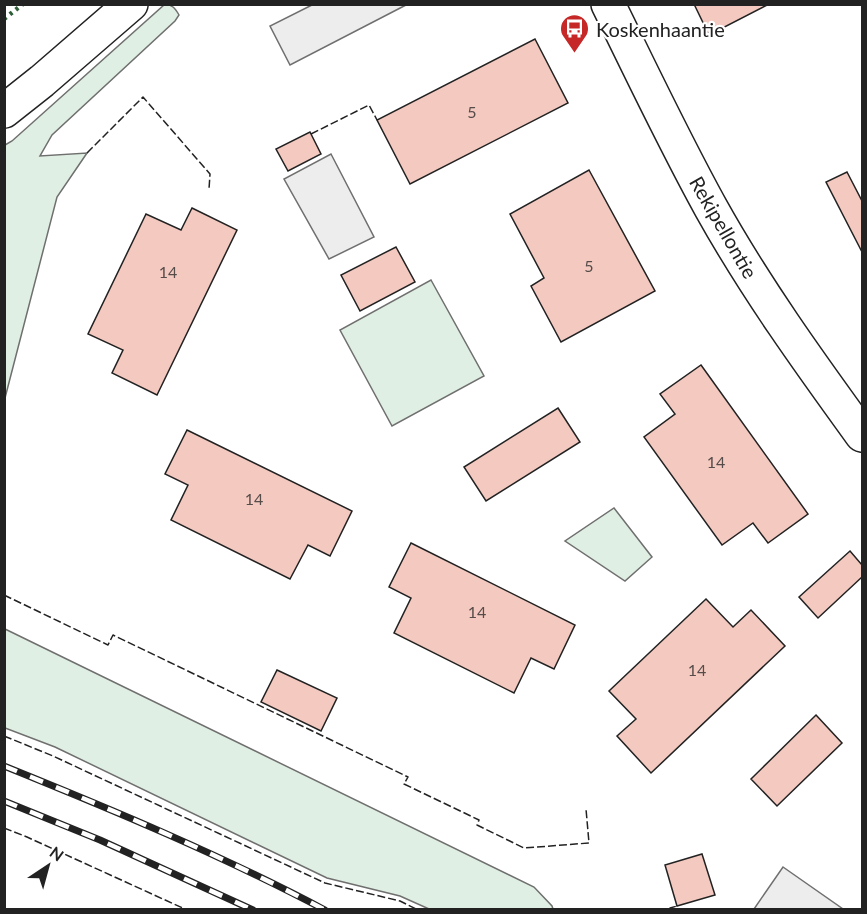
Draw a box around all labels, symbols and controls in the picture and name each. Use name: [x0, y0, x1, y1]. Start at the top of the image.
bus stop icon: Koskenhaantie: [559, 13, 591, 55]
place label: Koskenhaantie: [596, 17, 725, 41]
house number: 5: [467, 102, 477, 121]
street label: Rekipellontie: [685, 172, 763, 282]
house number: 5: [584, 256, 594, 275]
house number: 14: [159, 262, 177, 281]
house number: 14: [707, 452, 725, 471]
house number: 14: [245, 489, 263, 508]
house number: 14: [468, 602, 486, 621]
house number: 14: [688, 660, 706, 679]
north arrow: [18, 836, 78, 896]
text: N: [47, 842, 68, 865]

